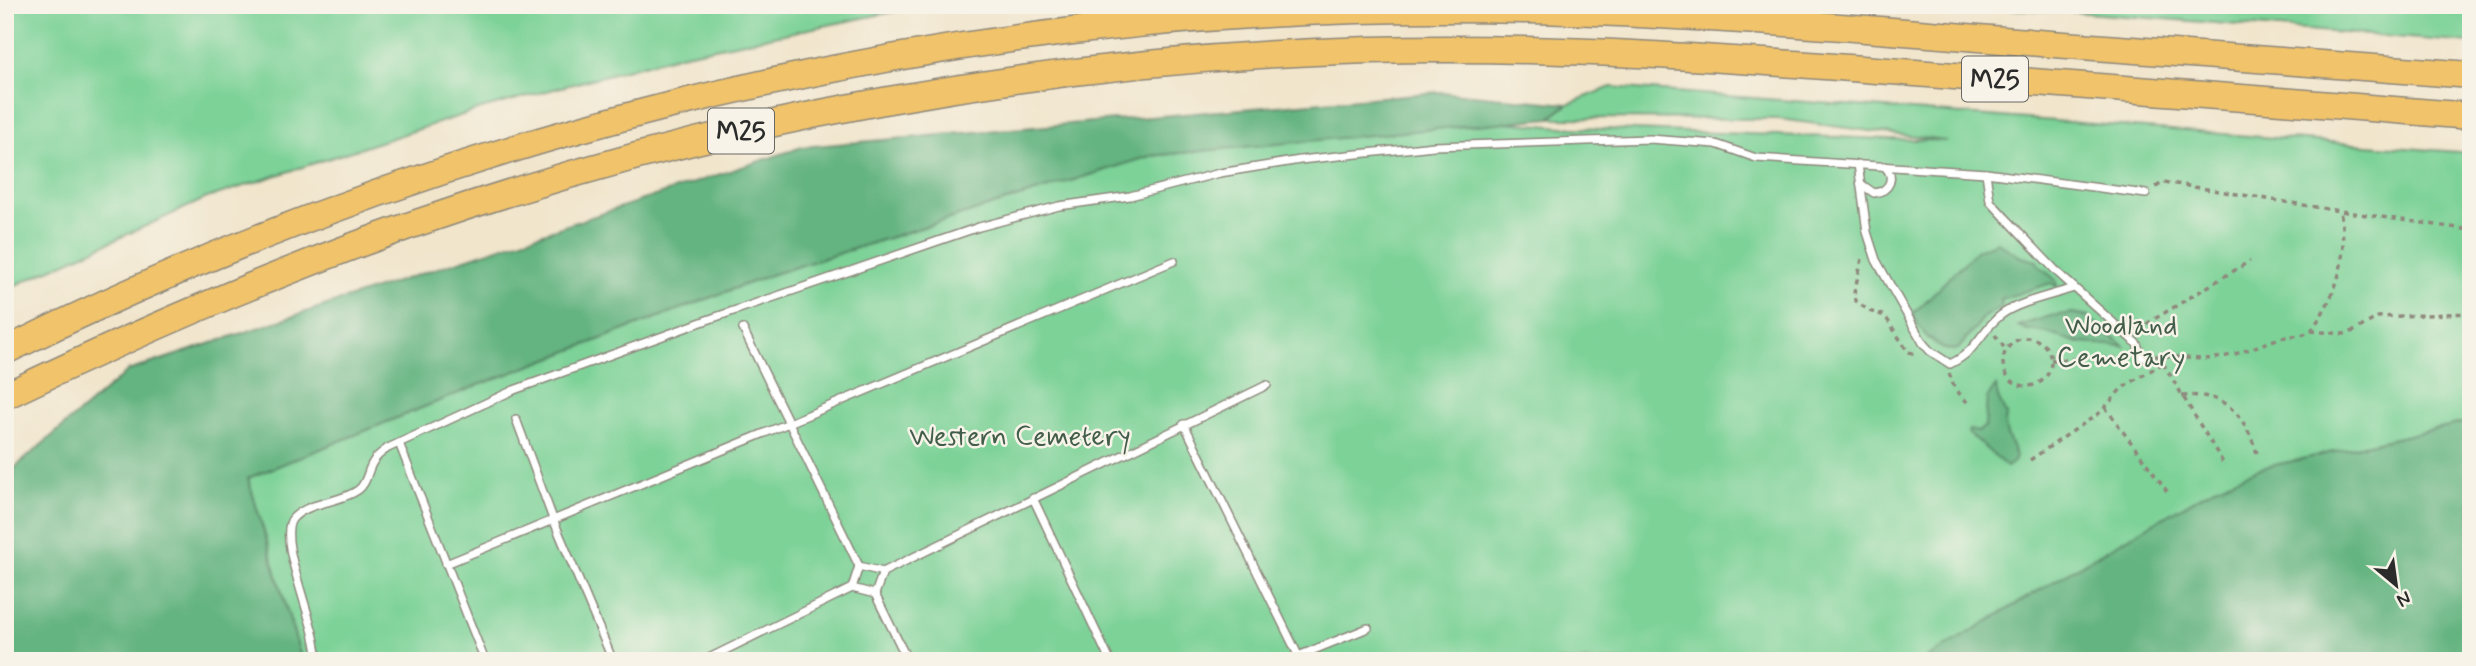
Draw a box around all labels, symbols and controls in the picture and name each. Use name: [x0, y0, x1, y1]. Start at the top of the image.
road number: M25: [1962, 57, 2028, 102]
road number: M25: [708, 108, 774, 154]
park label: Woodland Cemetary: [2057, 308, 2185, 377]
park label: Western Cemetery: [909, 419, 1131, 456]
north arrow: [2360, 550, 2430, 620]
text: N: [2392, 585, 2415, 613]

